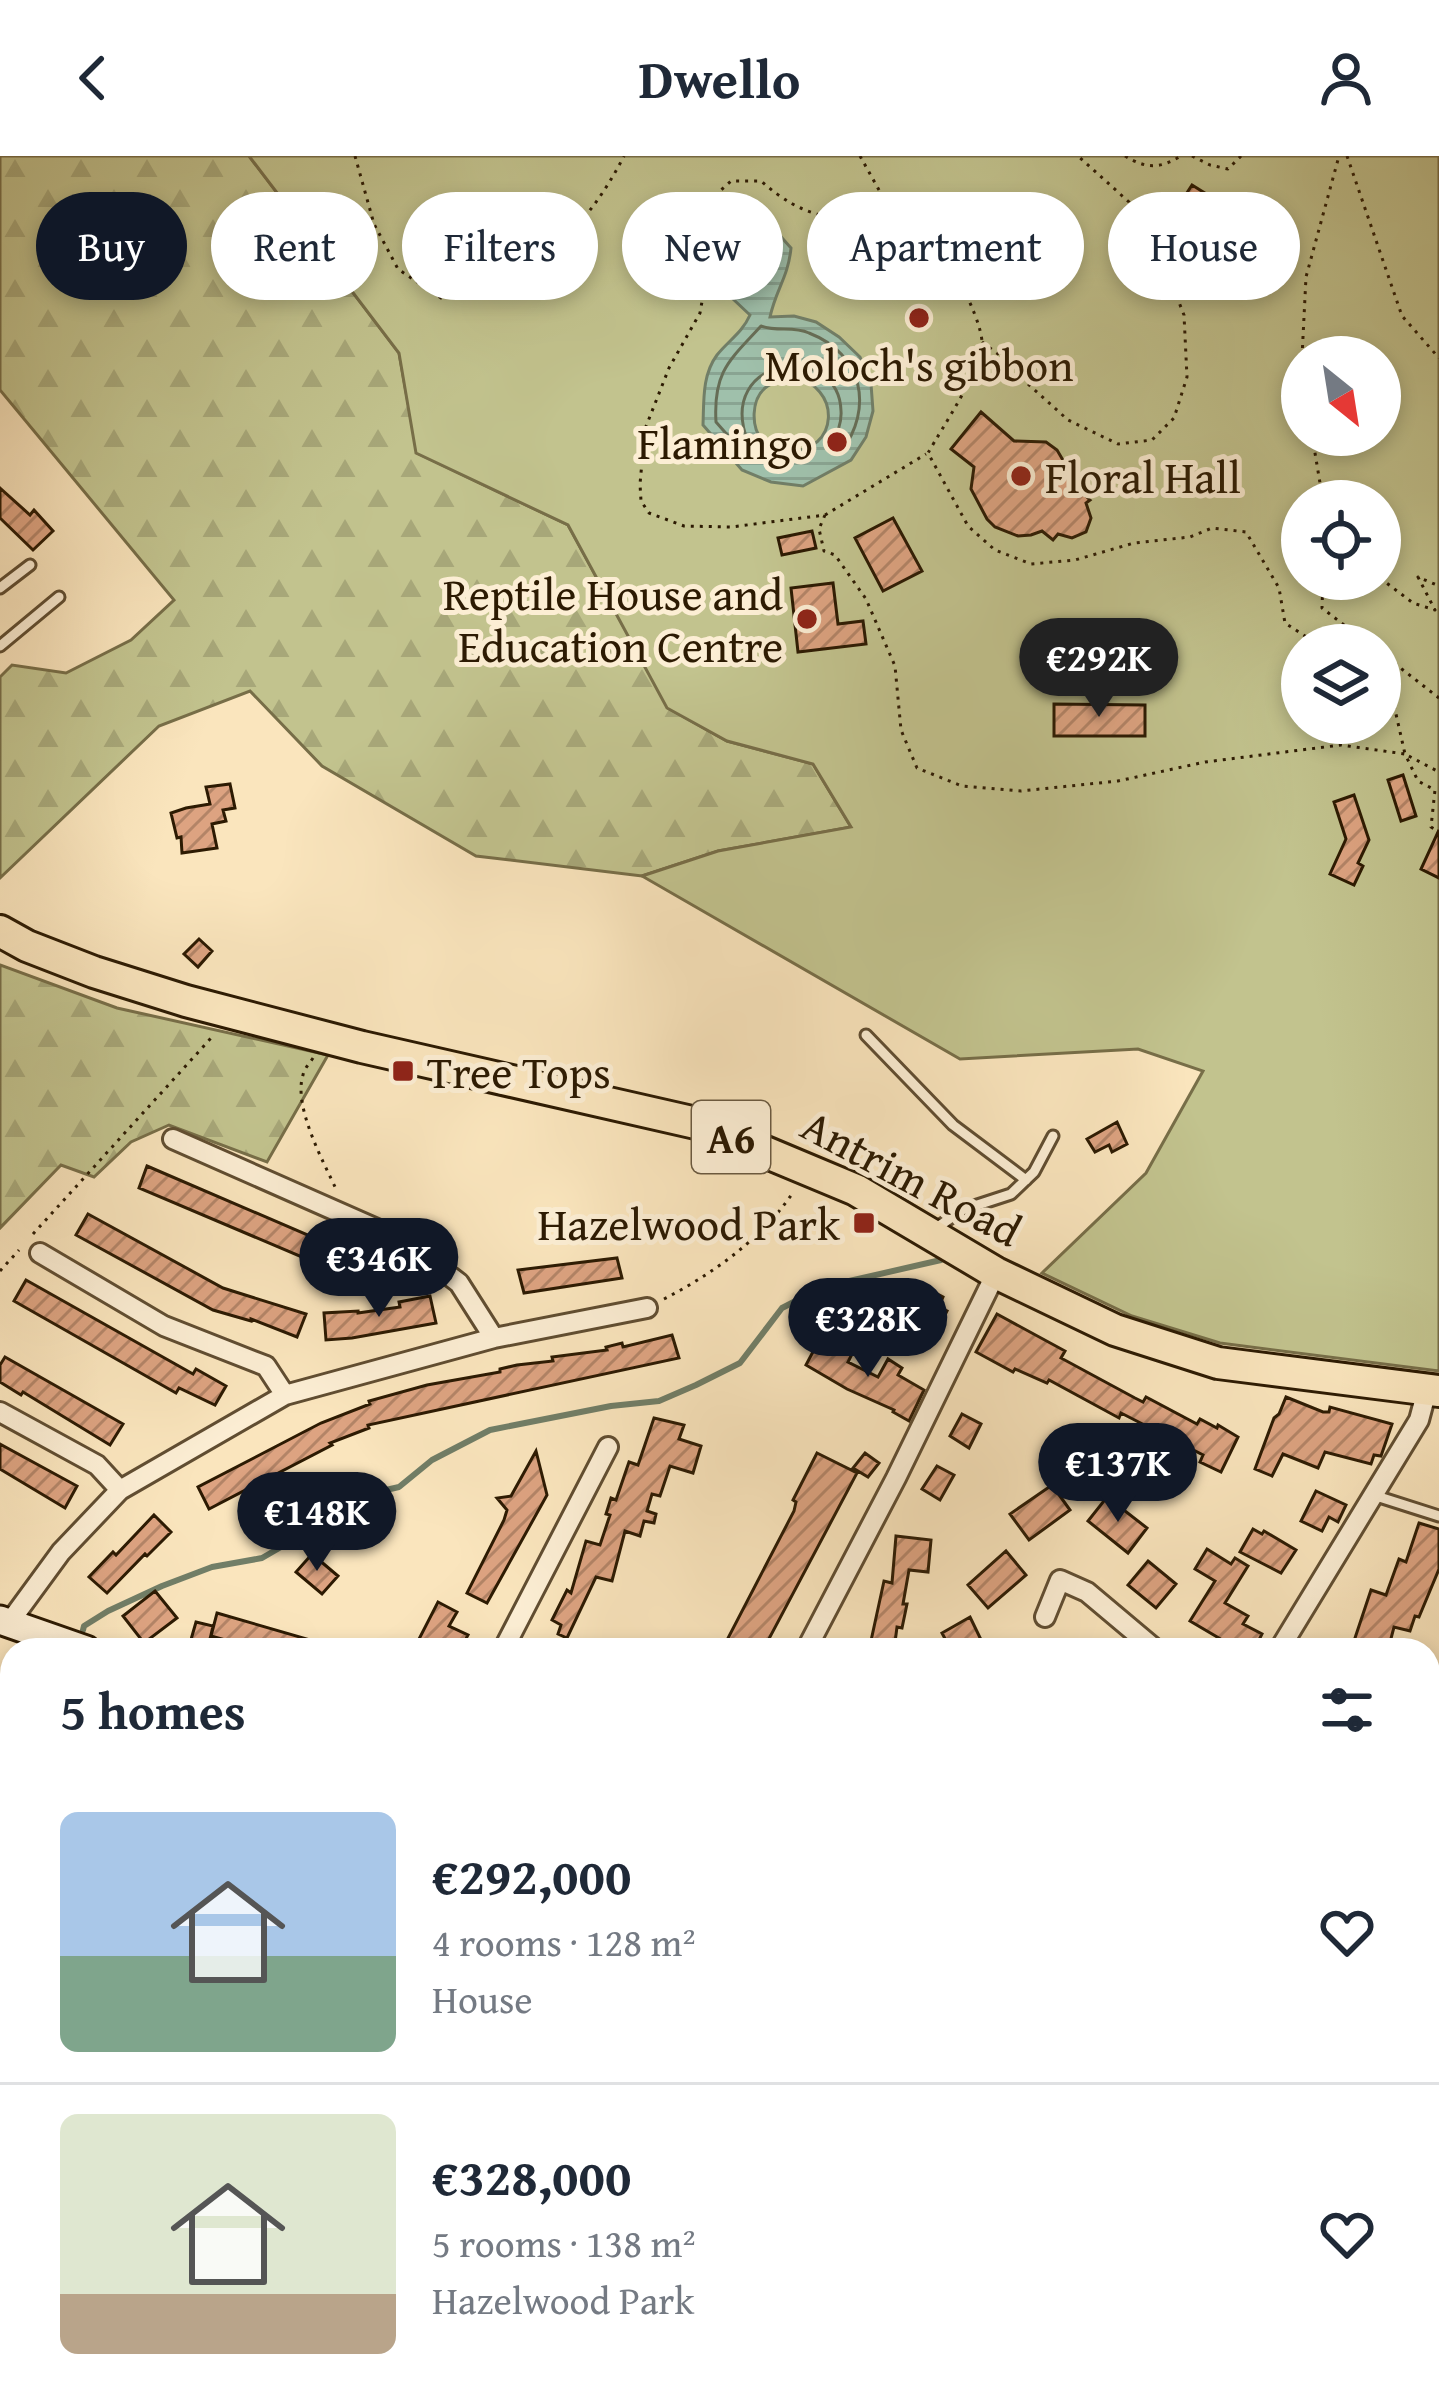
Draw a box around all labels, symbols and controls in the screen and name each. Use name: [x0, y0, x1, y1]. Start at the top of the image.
text: Dwello: [639, 39, 800, 118]
icon: back: [60, 45, 126, 111]
icon: person: [1313, 45, 1379, 111]
chip: Buy: [36, 192, 187, 300]
chip: Rent: [211, 192, 378, 300]
chip: Filters: [402, 192, 598, 300]
chip: New: [622, 192, 783, 300]
chip: Apartment: [807, 192, 1084, 300]
chip: House: [1108, 192, 1300, 300]
marker: Moloch's gibbon: [906, 305, 932, 331]
place label: Moloch's gibbon: [764, 332, 1074, 397]
north arrow: [1281, 336, 1401, 456]
map controls: [1281, 336, 1401, 744]
place label: Flamingo: [637, 410, 813, 475]
marker: Flamingo: [824, 429, 850, 455]
place label: Floral Hall: [1045, 444, 1241, 509]
marker: Floral Hall: [1008, 463, 1034, 489]
button: locate: [1281, 480, 1401, 600]
place label: Reptile House and Education Centre: [443, 561, 783, 678]
marker: Reptile House and Education Centre: [794, 606, 820, 632]
pin: €292K: [1015, 618, 1183, 720]
button: layers: [1281, 624, 1401, 744]
text: €292K: [1046, 628, 1152, 685]
place label: Tree Tops: [427, 1039, 611, 1104]
marker: Tree Tops: [390, 1058, 416, 1084]
street label: Antrim Road: [791, 1092, 1033, 1262]
road number: A6: [692, 1101, 770, 1173]
place label: Hazelwood Park: [537, 1191, 840, 1256]
marker: Hazelwood Park: [851, 1210, 877, 1236]
pin: €346K: [295, 1218, 463, 1320]
text: €346K: [326, 1228, 432, 1285]
pin: €328K: [784, 1278, 952, 1380]
text: €328K: [815, 1288, 921, 1345]
pin: €137K: [1034, 1423, 1202, 1525]
text: €137K: [1065, 1433, 1171, 1490]
pin: €148K: [233, 1472, 401, 1574]
text: €148K: [264, 1482, 370, 1539]
text: 5 homes: [60, 1673, 246, 1748]
icon: filters: [1314, 1677, 1380, 1743]
text: €292,000: [432, 1838, 631, 1913]
icon: home: [156, 1860, 300, 2004]
icon: heart: [1314, 1899, 1380, 1965]
text: 4 rooms · 128 m²: [432, 1913, 696, 1970]
text: House: [432, 1970, 533, 2027]
text: €328,000: [432, 2139, 631, 2214]
icon: home: [156, 2162, 300, 2306]
icon: heart: [1314, 2201, 1380, 2267]
text: 5 rooms · 138 m²: [432, 2214, 696, 2271]
text: Hazelwood Park: [432, 2271, 694, 2328]

